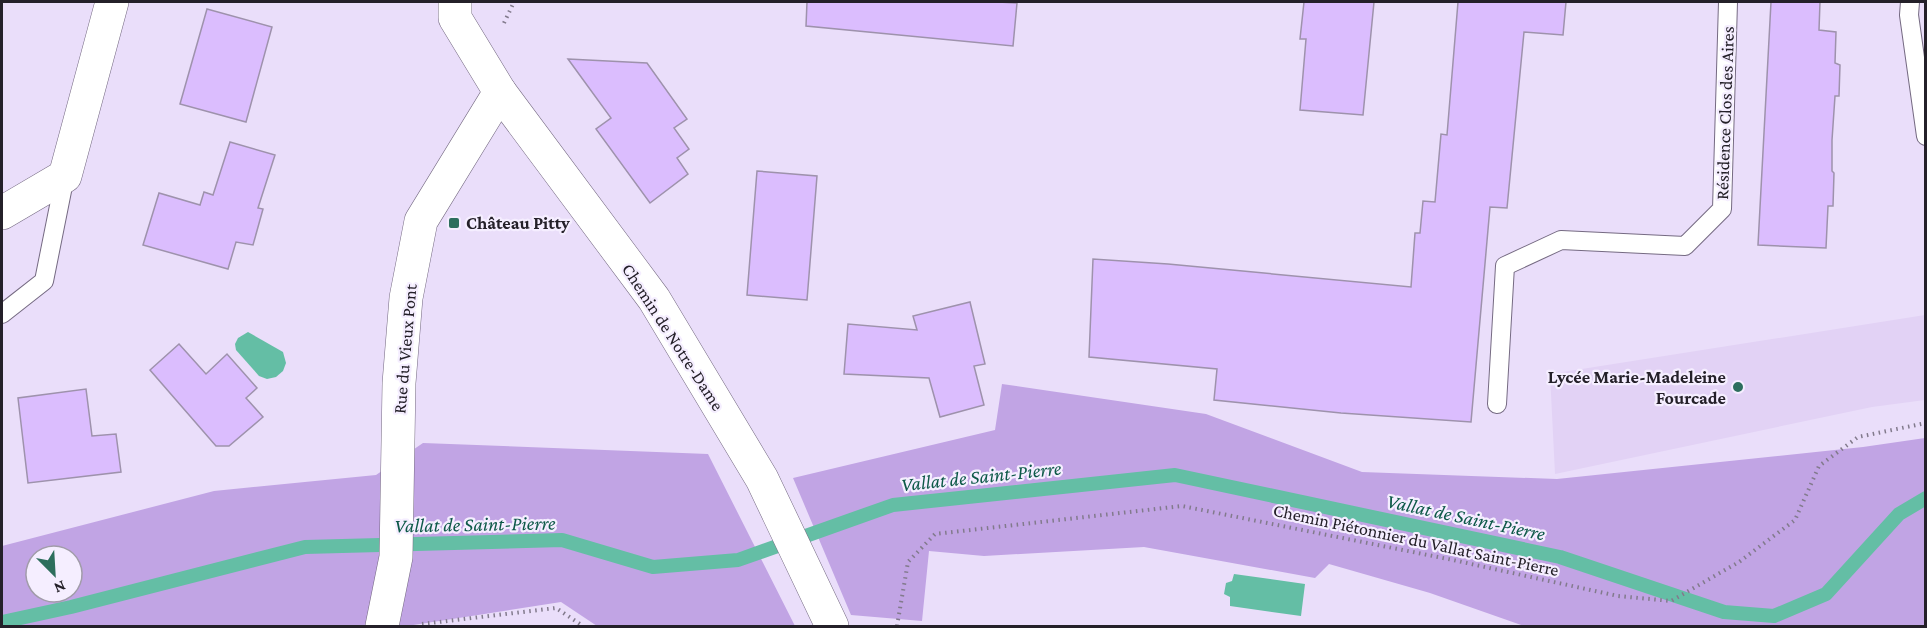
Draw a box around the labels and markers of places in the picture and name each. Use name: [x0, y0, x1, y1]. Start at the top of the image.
place label: Château Pitty: [466, 213, 570, 233]
marker: Château Pitty: [447, 216, 461, 230]
place label: Lycée Marie-Madeleine Fourcade: [1548, 367, 1726, 408]
marker: Lycée Marie-Madeleine Fourcade: [1731, 380, 1745, 394]

